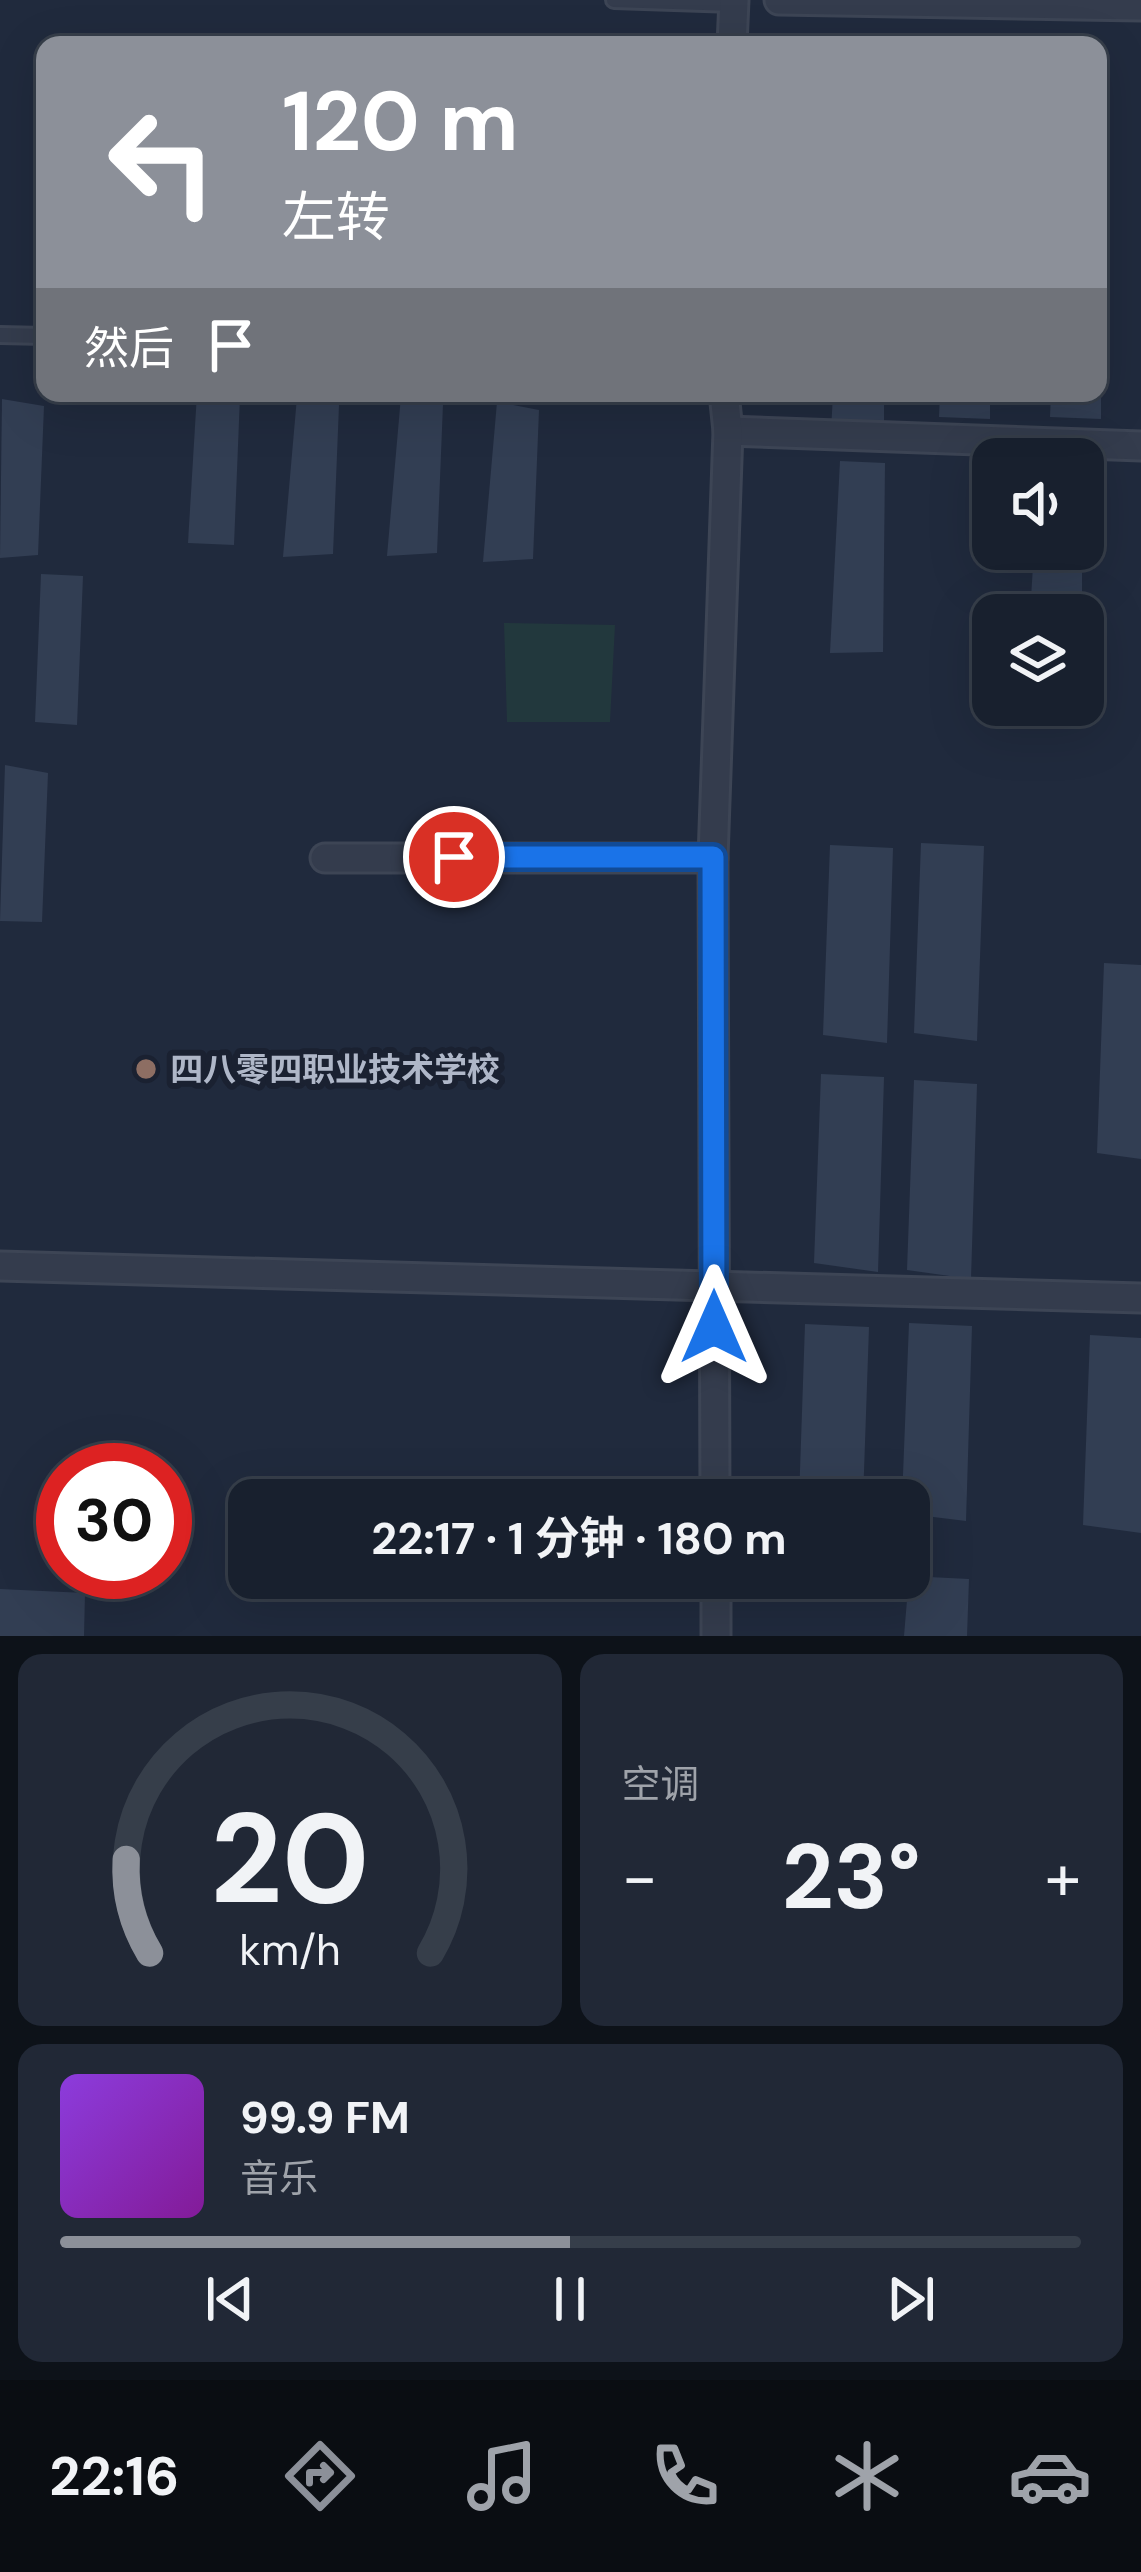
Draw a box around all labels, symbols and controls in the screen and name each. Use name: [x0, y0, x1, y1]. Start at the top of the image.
text: 120 m: [282, 67, 519, 176]
icon: left: [84, 84, 240, 240]
text: 左转: [282, 182, 390, 253]
icon: arrive: [198, 312, 264, 378]
text: 然后: [84, 319, 174, 378]
map controls: [972, 438, 1104, 726]
button: sound: [972, 438, 1104, 570]
button: layers: [972, 594, 1104, 726]
pin: [403, 806, 505, 908]
icon: arrive: [421, 824, 487, 890]
place label: 四八零四职业技术学校: [170, 1048, 500, 1091]
marker: 四八零四职业技术学校: [133, 1056, 159, 1082]
position arrow: [651, 1264, 777, 1390]
speed limit sign: 30: [36, 1443, 192, 1599]
text: 22:17 · 1 分钟 · 180 m: [371, 1509, 787, 1568]
text: 空调: [622, 1759, 700, 1810]
text: 20: [210, 1778, 369, 1941]
text: 23°: [782, 1819, 921, 1936]
text: −: [622, 1835, 658, 1920]
text: +: [1045, 1835, 1081, 1920]
text: km/h: [239, 1922, 340, 1978]
text: 99.9 FM: [240, 2088, 410, 2147]
text: 音乐: [240, 2153, 318, 2204]
icon: previous: [197, 2266, 263, 2332]
icon: pause: [537, 2266, 603, 2332]
icon: next: [878, 2266, 944, 2332]
icon: directions: [278, 2434, 362, 2518]
icon: music: [460, 2434, 544, 2518]
icon: phone: [643, 2434, 727, 2518]
icon: climate: [825, 2434, 909, 2518]
icon: car: [1008, 2434, 1092, 2518]
text: 22:16: [49, 2441, 179, 2512]

